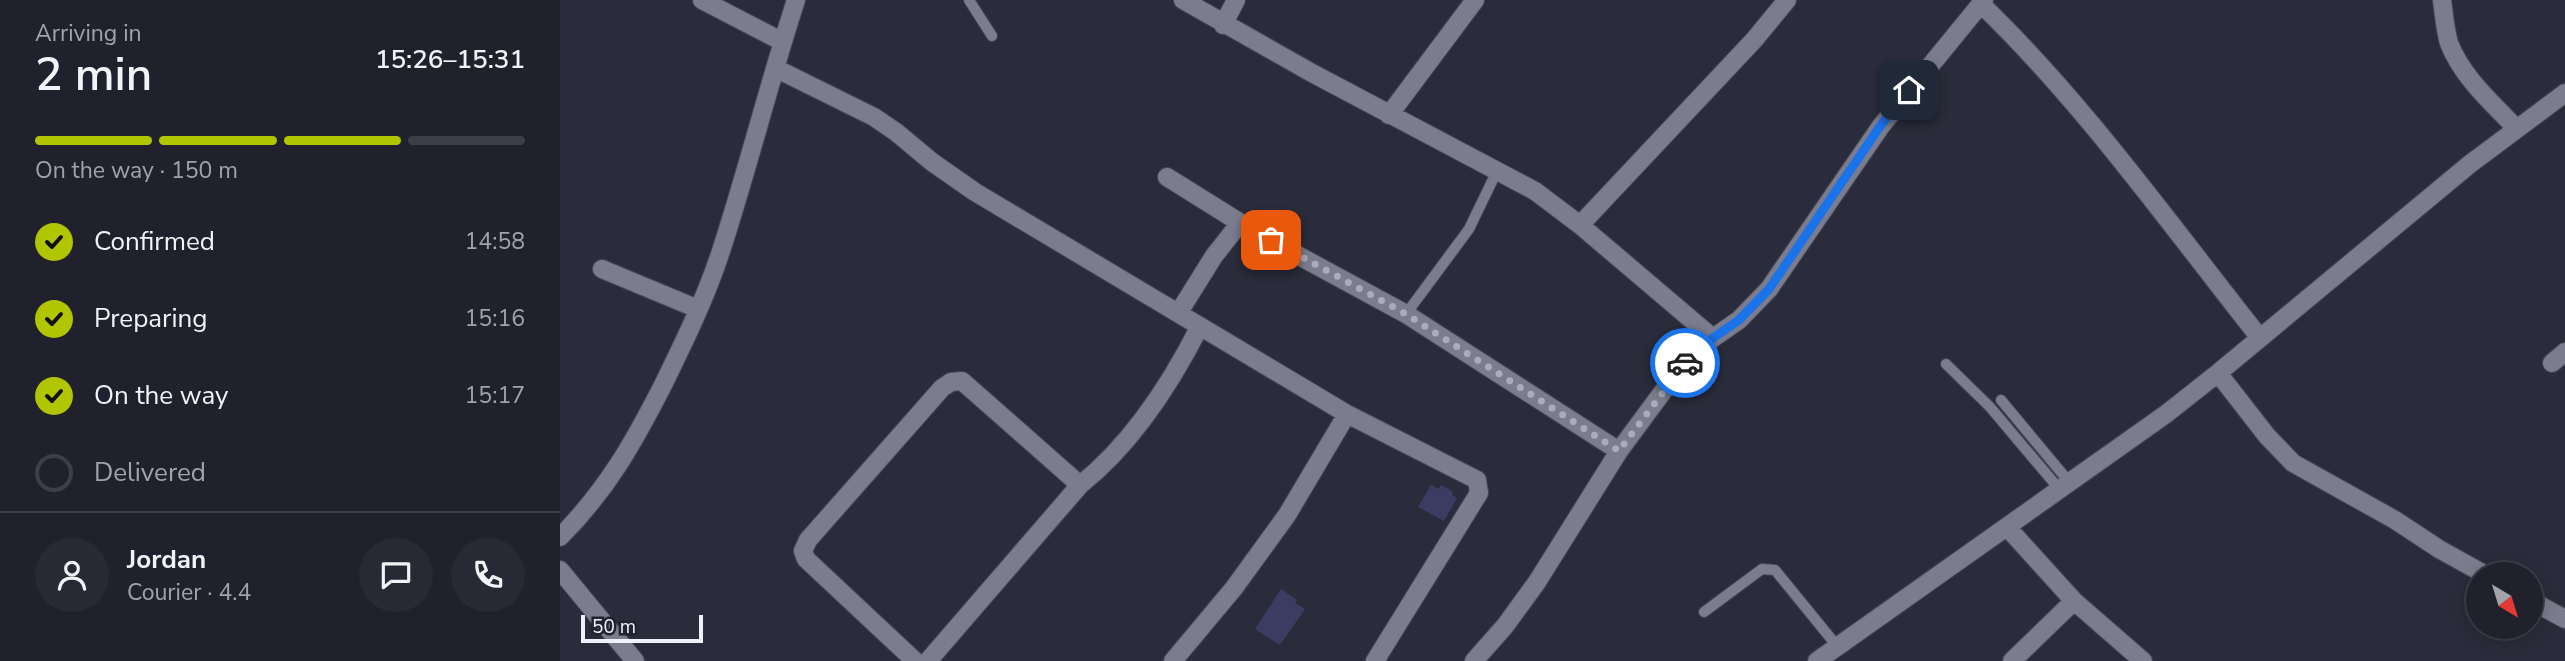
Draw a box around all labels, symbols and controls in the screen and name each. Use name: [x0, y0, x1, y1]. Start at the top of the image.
text: Arriving in: [35, 18, 142, 49]
text: 15:26–15:31: [375, 42, 525, 77]
text: 2 min: [35, 43, 152, 106]
pin: [1879, 60, 1939, 120]
icon: home: [1890, 71, 1928, 109]
text: On the way · 150 m: [35, 155, 238, 186]
pin: [1241, 210, 1301, 270]
icon: bag: [1252, 221, 1290, 259]
icon: check: [35, 223, 73, 261]
text: Confirmed: [94, 224, 215, 259]
text: 14:58: [465, 226, 525, 257]
icon: check: [35, 300, 73, 338]
text: Preparing: [94, 301, 207, 336]
text: 15:16: [465, 303, 525, 334]
courier: [1650, 328, 1720, 398]
icon: car: [1666, 344, 1704, 382]
icon: check: [35, 377, 73, 415]
text: On the way: [94, 378, 228, 413]
text: 15:17: [465, 380, 525, 411]
text: Delivered: [94, 455, 206, 490]
button: person: [35, 538, 109, 612]
button: chat: [359, 538, 433, 612]
button: phone: [451, 538, 525, 612]
text: Jordan: [127, 542, 206, 577]
north arrow: [2466, 562, 2543, 639]
map controls: [2466, 562, 2543, 639]
text: Courier · 4.4: [127, 577, 251, 608]
scale bar: [581, 612, 704, 644]
text: 50 m: [592, 614, 636, 640]

